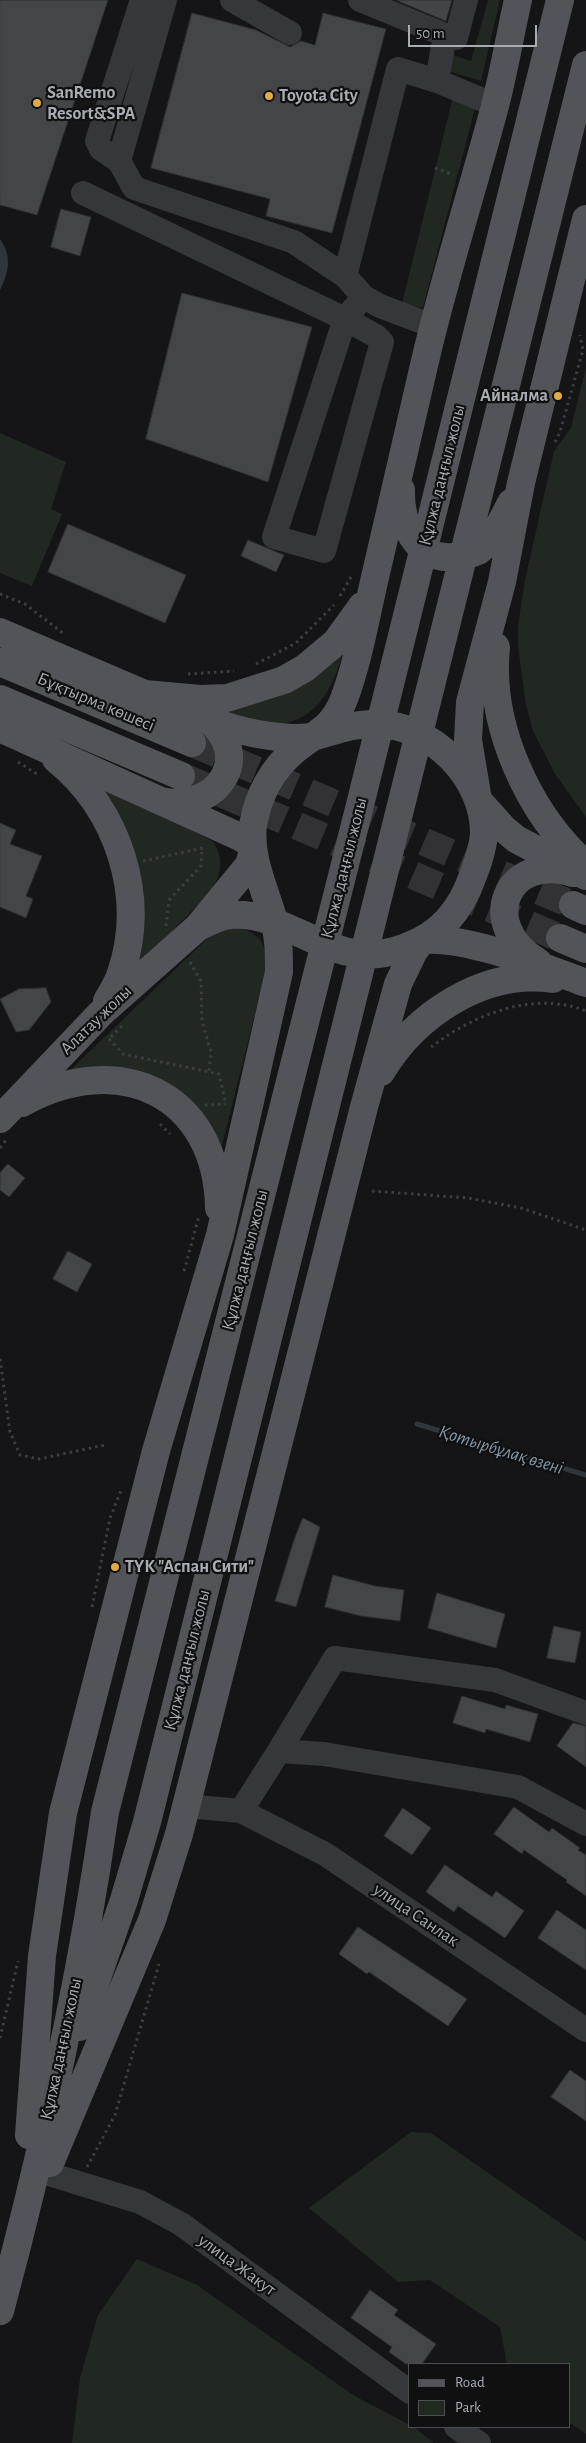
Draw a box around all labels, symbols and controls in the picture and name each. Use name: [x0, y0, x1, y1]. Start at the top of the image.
scale bar: [411, 15, 540, 47]
text: 50 m: [416, 26, 445, 41]
place label: SanRemo Resort&SPA: [47, 82, 135, 125]
place label: Toyota City: [279, 85, 358, 107]
marker: Toyota City: [263, 90, 275, 102]
marker: SanRemo Resort&SPA: [31, 97, 43, 109]
place label: Айналма: [480, 385, 548, 407]
marker: Айналма: [552, 390, 564, 402]
street label: Құлжа даңғыл жолы: [414, 402, 470, 548]
street label: Бұқтырма көшесі: [34, 668, 158, 736]
street label: Құлжа даңғыл жолы: [316, 795, 372, 941]
street label: Алатау жолы: [56, 981, 136, 1059]
street label: Құлжа даңғыл жолы: [217, 1187, 273, 1333]
water label: Қотырбұлақ өзені: [436, 1420, 566, 1480]
place label: ТҮК "Аспан Сити": [125, 1556, 254, 1578]
marker: ТҮК "Аспан Сити": [109, 1561, 121, 1573]
street label: Құлжа даңғыл жолы: [159, 1587, 215, 1733]
street label: улица Санлак: [369, 1879, 463, 1951]
street label: Құлжа даңғыл жолы: [35, 1976, 87, 2122]
street label: улица Жакут: [194, 2230, 280, 2300]
legend: [408, 2363, 571, 2428]
text: Road: [455, 2375, 485, 2390]
text: Park: [455, 2400, 481, 2415]

